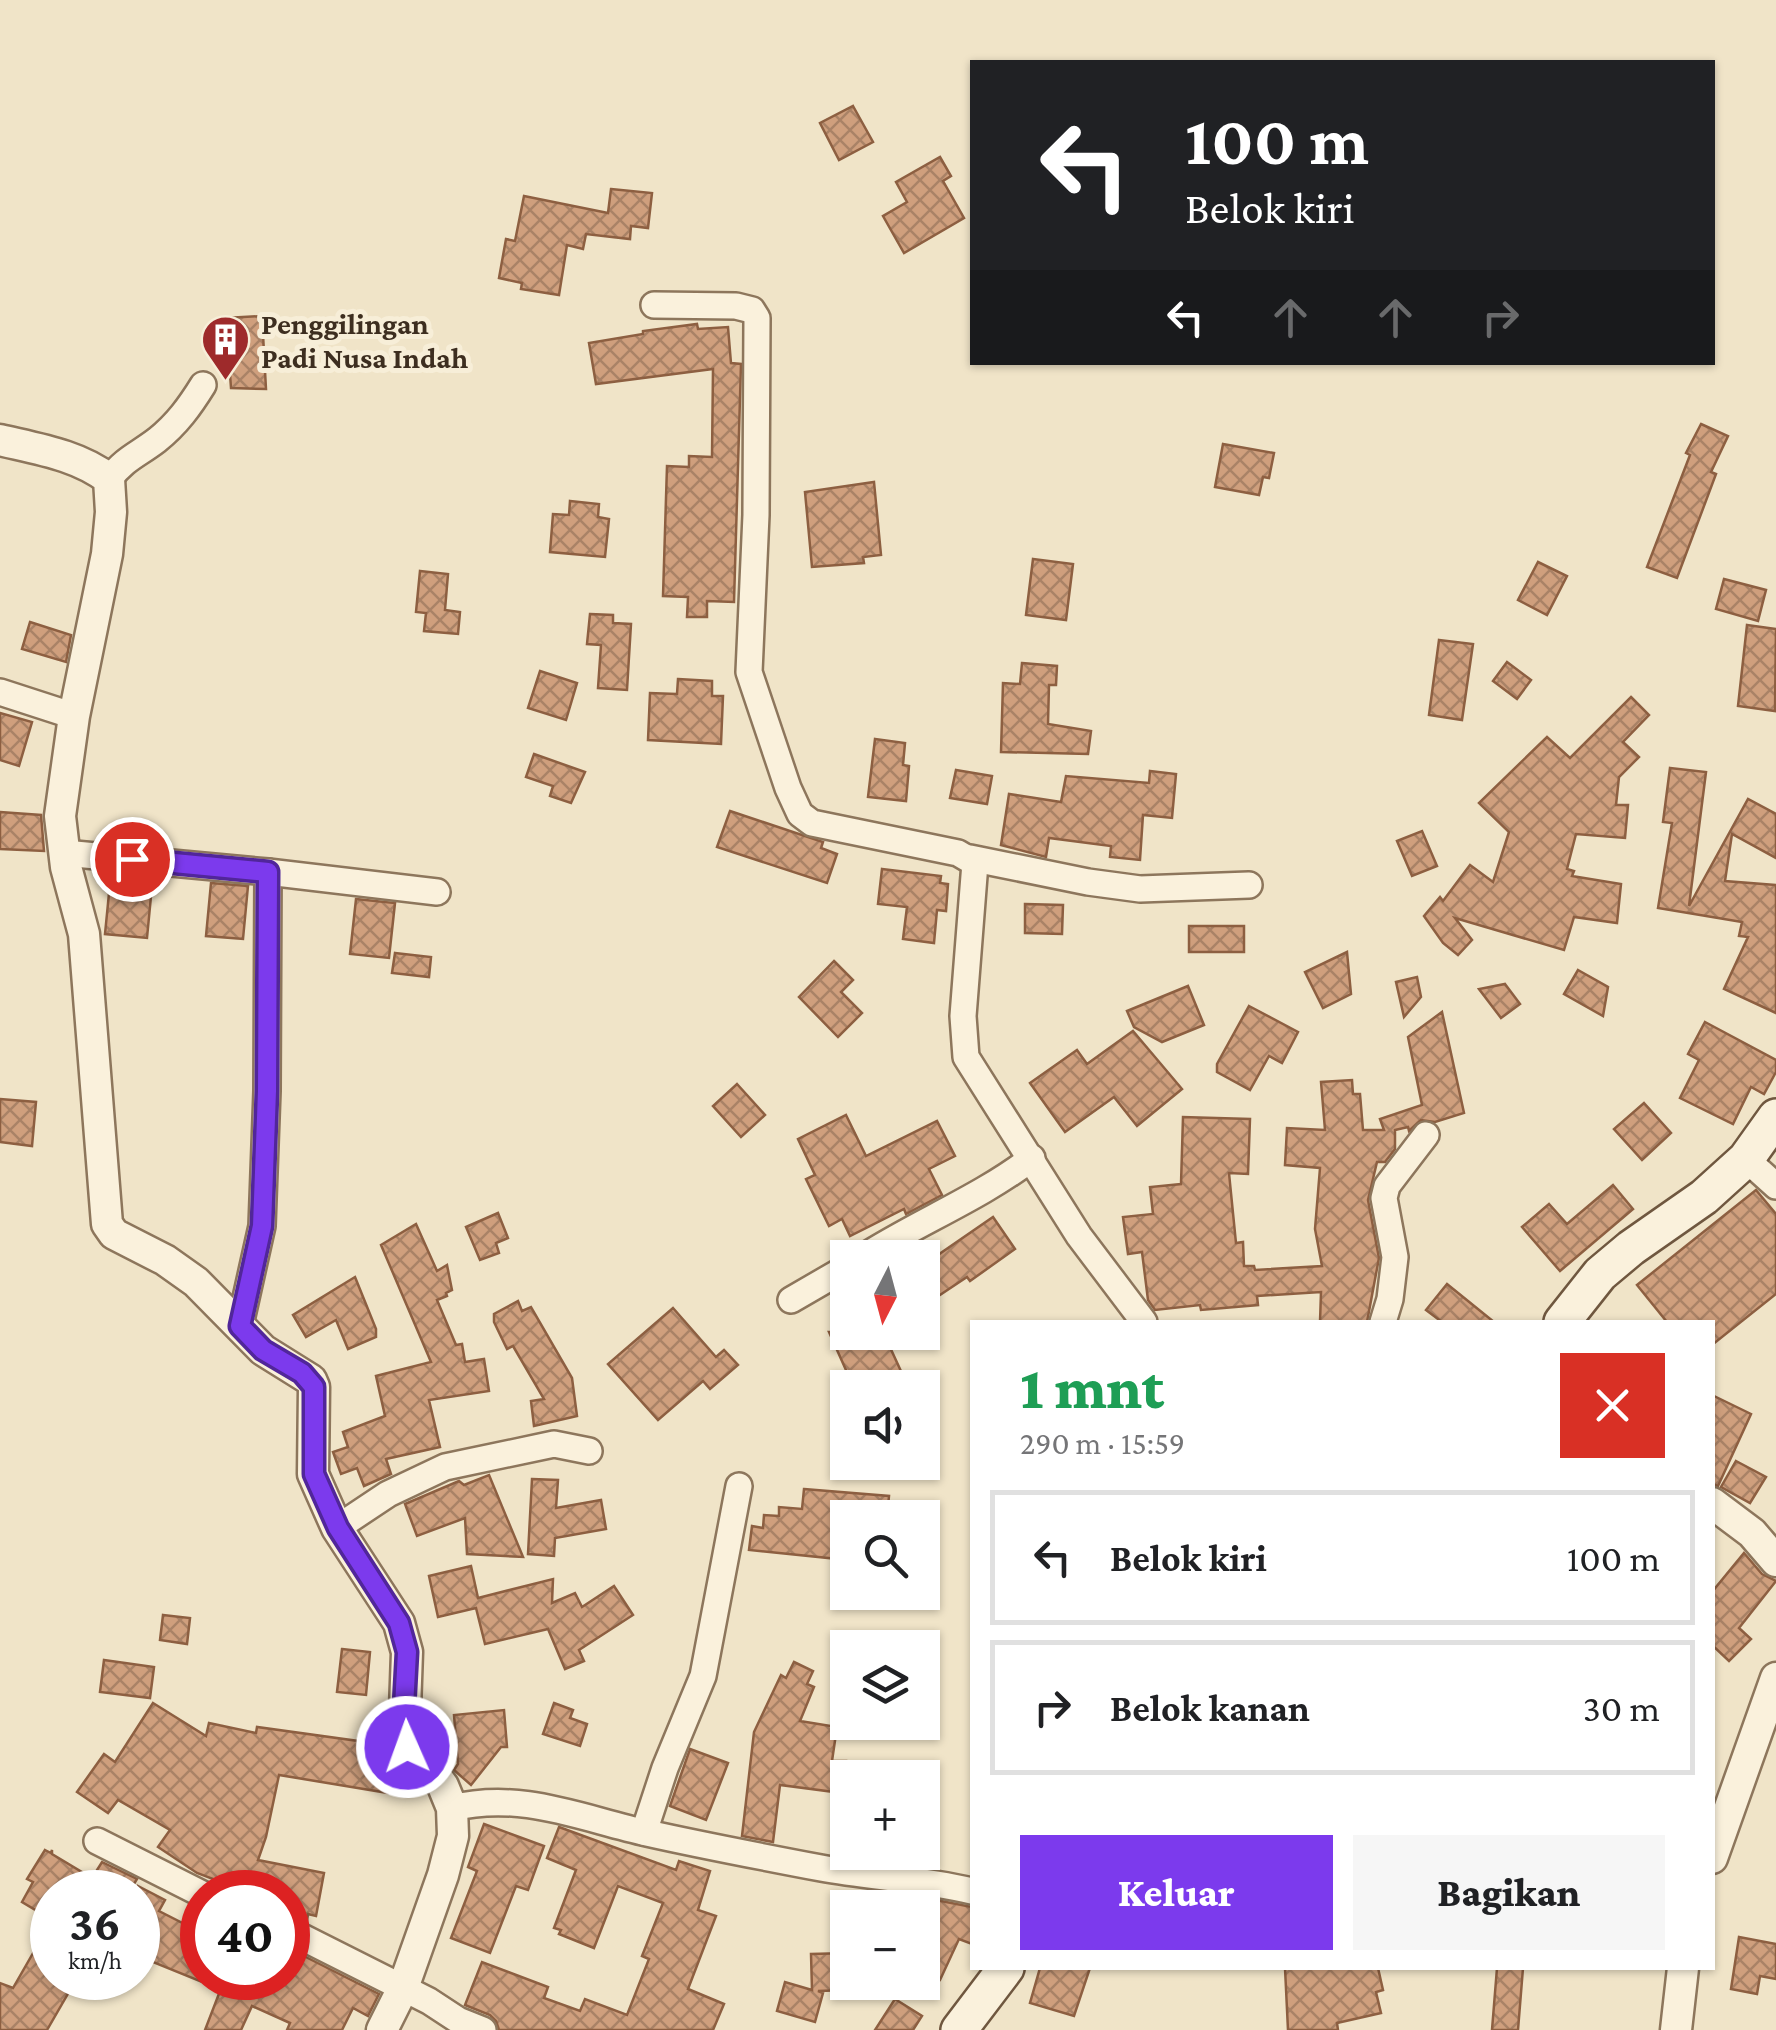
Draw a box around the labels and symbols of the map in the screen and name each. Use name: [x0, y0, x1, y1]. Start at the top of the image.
place label: Penggilingan Padi Nusa Indah: [261, 307, 468, 374]
building icon: Penggilingan Padi Nusa Indah: [200, 314, 252, 382]
pin: [90, 817, 175, 902]
north arrow: [830, 1240, 940, 1350]
position arrow: [355, 1695, 459, 1799]
speed limit sign: 40: [180, 1870, 310, 2000]

